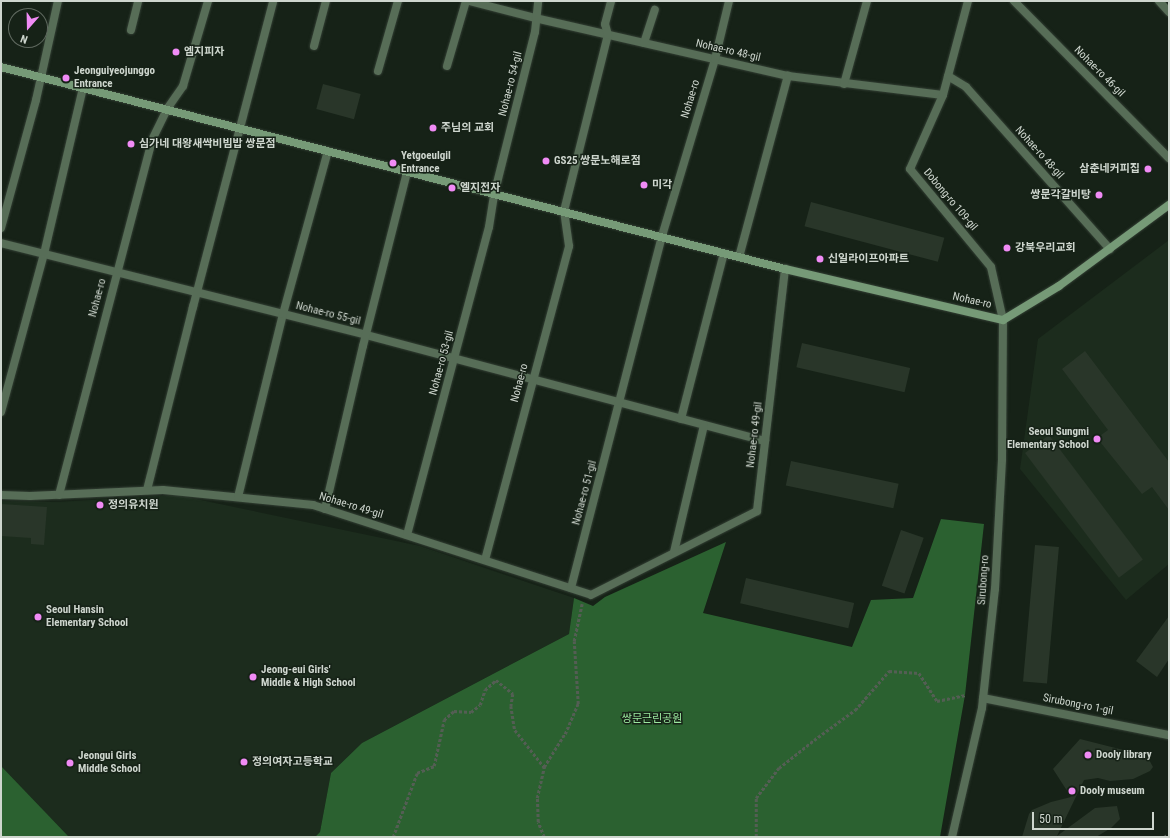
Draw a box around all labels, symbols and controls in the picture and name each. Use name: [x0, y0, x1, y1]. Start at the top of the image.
north arrow: [8, 8, 48, 48]
text: N: [19, 32, 29, 46]
street label: Nohae-ro 48-gil: [694, 37, 762, 65]
street label: Nohae-ro 46-gil: [1071, 44, 1127, 100]
place label: 엠지피자: [184, 45, 224, 59]
marker: 엠지피자: [171, 47, 181, 57]
street label: Nohae-ro 54-gil: [497, 50, 525, 118]
place label: Jeonguiyeojunggo Entrance: [74, 65, 155, 91]
marker: Jeonguiyeojunggo Entrance: [61, 73, 71, 83]
street label: Nohae-ro: [679, 78, 703, 120]
place label: 주님의 교회: [441, 121, 494, 135]
marker: 주님의 교회: [428, 123, 438, 133]
street label: Nohae-ro 48-gil: [1012, 124, 1066, 182]
place label: 심가네 대왕새싹비빔밥 쌍문점: [139, 137, 276, 151]
marker: 심가네 대왕새싹비빔밥 쌍문점: [126, 139, 136, 149]
place label: Yetgoeulgil Entrance: [401, 150, 451, 176]
place label: GS25 쌍문노해로점: [554, 154, 641, 168]
marker: GS25 쌍문노해로점: [541, 156, 551, 166]
marker: Yetgoeulgil Entrance: [388, 158, 398, 168]
place label: 삼춘네커피집: [1079, 162, 1140, 176]
marker: 삼춘네커피집: [1143, 164, 1153, 174]
street label: Dobong-ro 109-gil: [920, 166, 980, 234]
place label: 미각: [652, 178, 672, 192]
marker: 미각: [639, 180, 649, 190]
place label: 엘지전자: [460, 181, 500, 195]
marker: 엘지전자: [447, 183, 457, 193]
place label: 쌍문각갈비탕: [1030, 188, 1091, 202]
marker: 쌍문각갈비탕: [1094, 190, 1104, 200]
place label: 강북우리교회: [1015, 241, 1076, 255]
marker: 강북우리교회: [1002, 243, 1012, 253]
place label: 신일라이프아파트: [828, 252, 909, 266]
marker: 신일라이프아파트: [815, 254, 825, 264]
street label: Nohae-ro: [87, 277, 109, 319]
street label: Nohae-ro: [951, 290, 993, 312]
street label: Nohae-ro 55-gil: [294, 300, 362, 328]
street label: Nohae-ro 53-gil: [427, 329, 457, 397]
street label: Nohae-ro: [509, 362, 531, 404]
street label: Nohae-ro 49-gil: [744, 401, 766, 469]
place label: Seoul Sungmi Elementary School: [1007, 426, 1089, 452]
marker: Seoul Sungmi Elementary School: [1092, 434, 1102, 444]
street label: Nohae-ro 51-gil: [570, 459, 600, 527]
street label: Nohae-ro 49-gil: [317, 490, 385, 522]
place label: 정의유치원: [108, 498, 159, 512]
marker: 정의유치원: [95, 500, 105, 510]
street label: Sirubong-ro: [976, 555, 992, 605]
place label: Seoul Hansin Elementary School: [46, 604, 128, 630]
marker: Seoul Hansin Elementary School: [33, 612, 43, 622]
place label: Jeong-eui Girls' Middle & High School: [261, 664, 356, 690]
marker: Jeong-eui Girls' Middle & High School: [248, 672, 258, 682]
street label: Sirubong-ro 1-gil: [1042, 692, 1114, 718]
park label: 쌍문근린공원: [622, 712, 682, 726]
place label: Dooly library: [1096, 748, 1152, 762]
place label: Jeongui Girls Middle School: [78, 750, 141, 776]
marker: Dooly library: [1083, 750, 1093, 760]
place label: 정의여자고등학교: [252, 755, 333, 769]
marker: 정의여자고등학교: [239, 757, 249, 767]
marker: Jeongui Girls Middle School: [65, 758, 75, 768]
place label: Dooly museum: [1080, 784, 1145, 798]
marker: Dooly museum: [1067, 786, 1077, 796]
scale bar: [1034, 804, 1156, 830]
text: 50 m: [1039, 812, 1063, 826]

